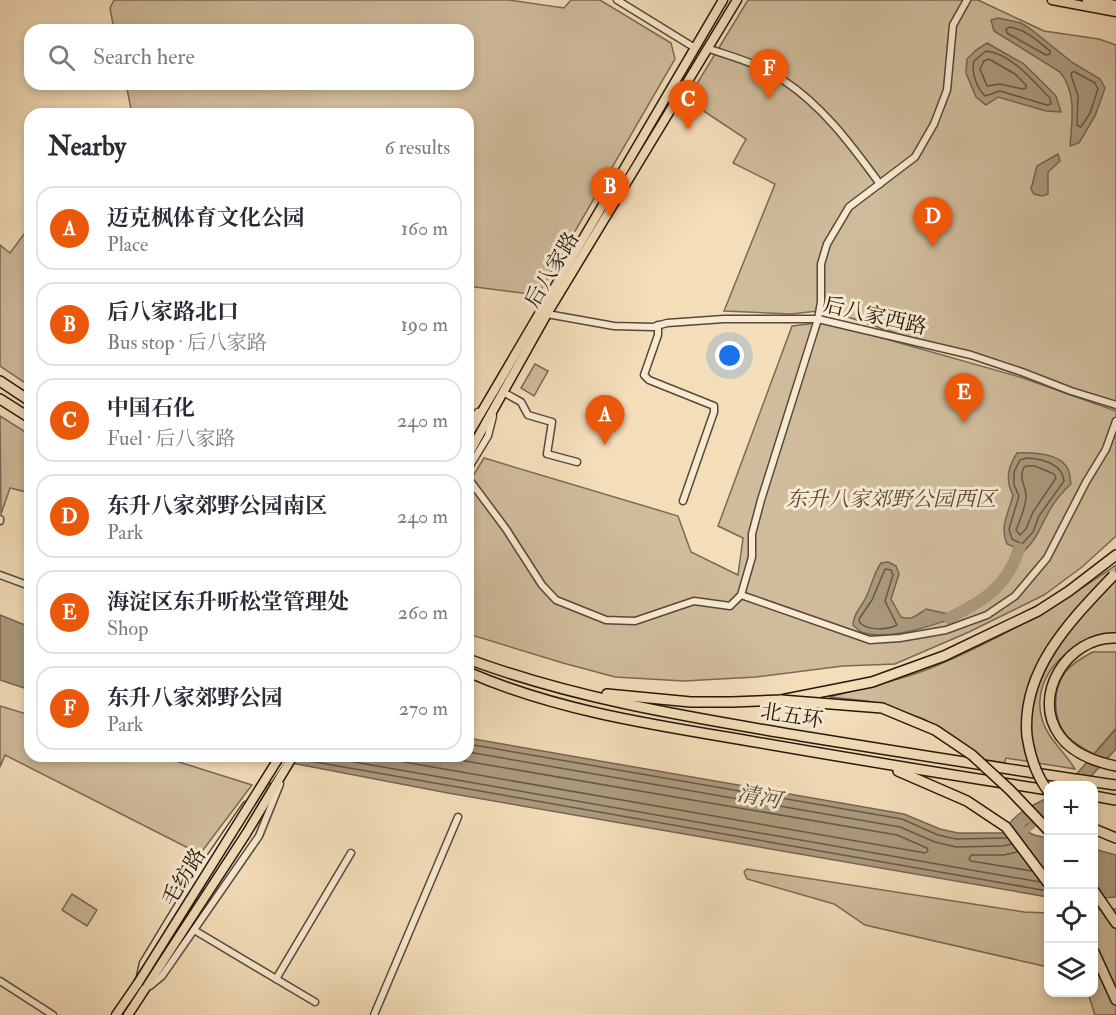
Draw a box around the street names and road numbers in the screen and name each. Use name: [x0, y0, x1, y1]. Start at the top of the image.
street label: 后八家路: [519, 227, 585, 313]
street label: 后八家西路: [821, 291, 929, 341]
street label: 北五环: [759, 698, 825, 734]
street label: 毛纺路: [156, 843, 212, 911]

